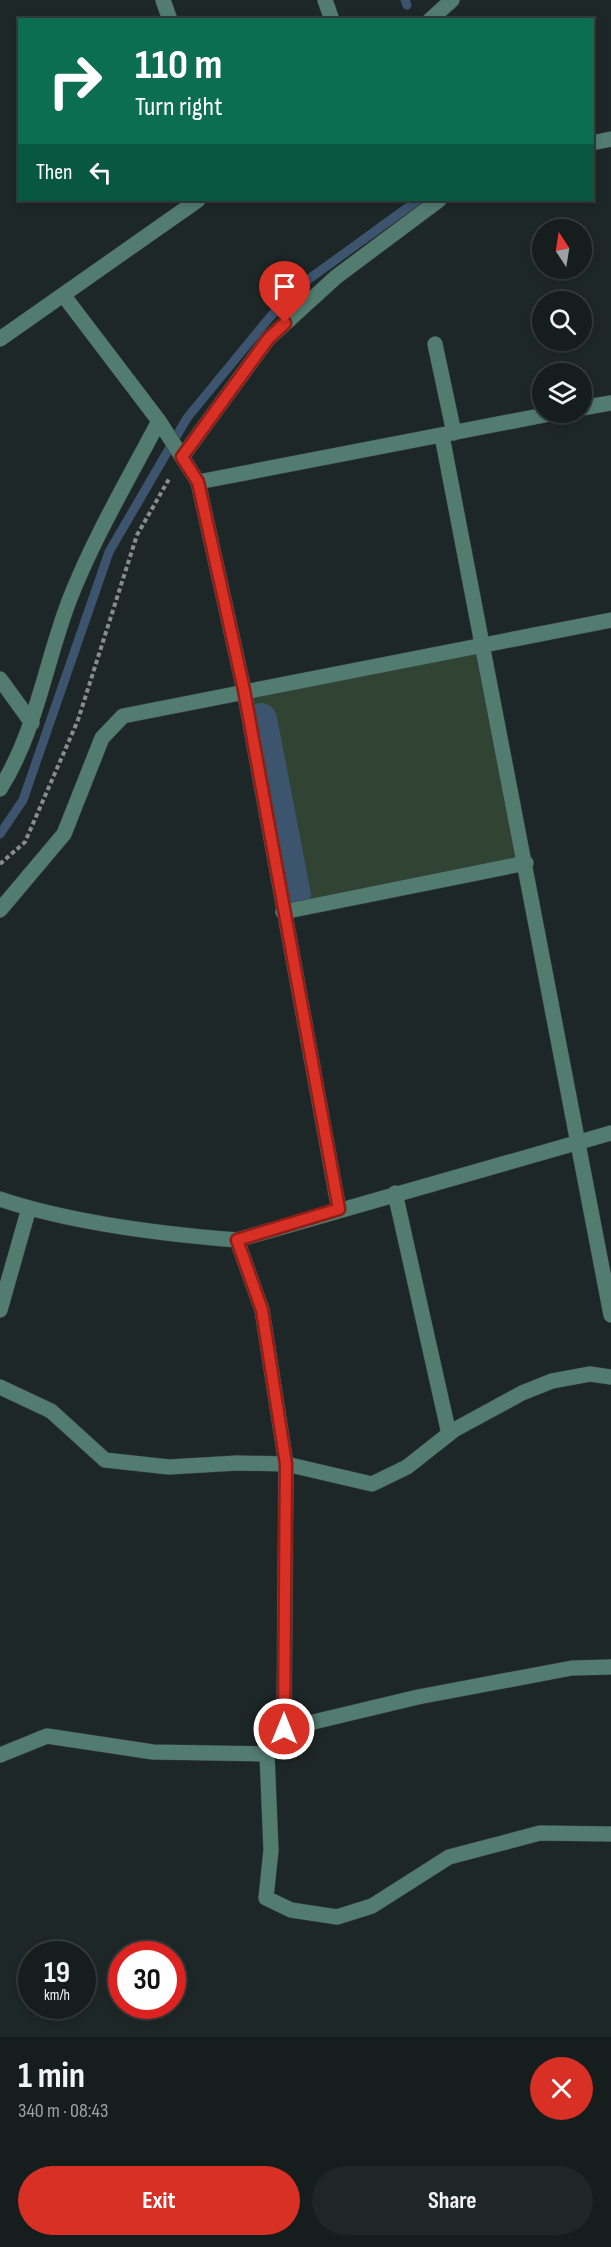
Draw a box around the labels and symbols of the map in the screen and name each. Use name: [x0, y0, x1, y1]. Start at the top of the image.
north arrow: [532, 219, 592, 279]
pin: [259, 261, 310, 323]
position arrow: [252, 1697, 316, 1761]
speed limit sign: 30: [108, 1941, 186, 2019]

